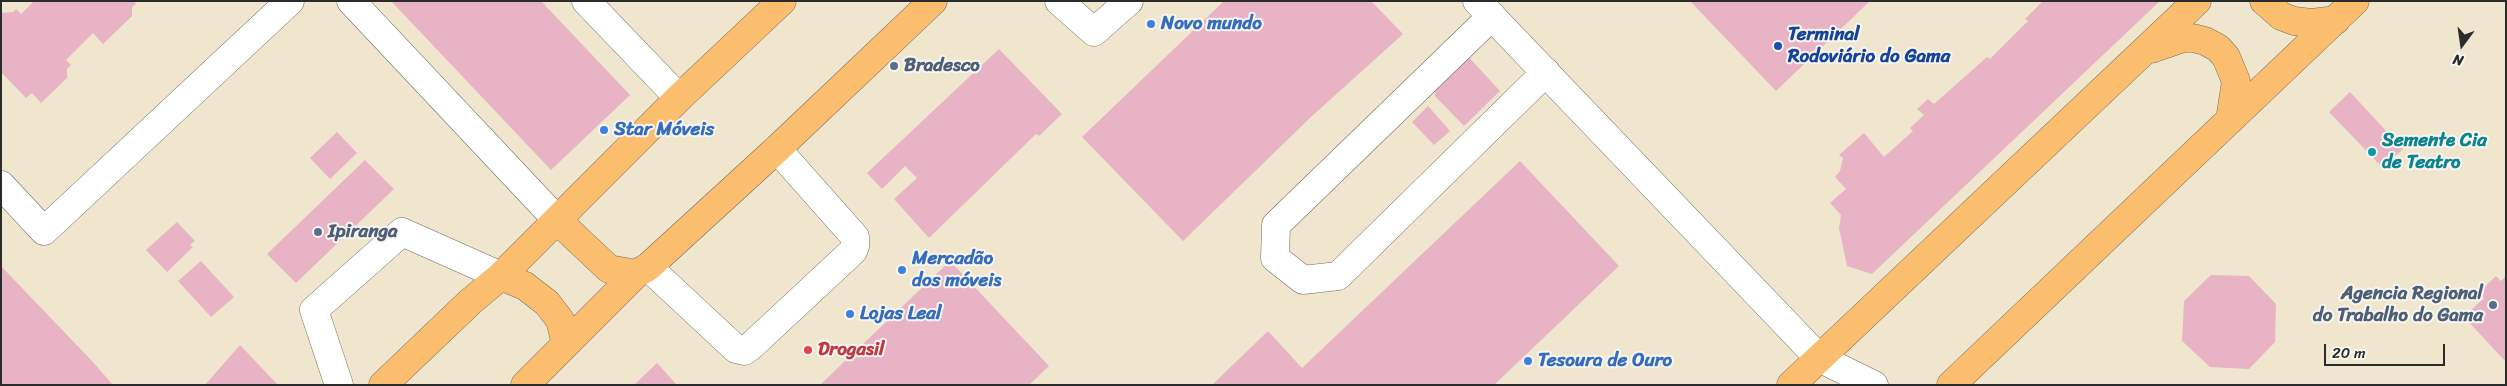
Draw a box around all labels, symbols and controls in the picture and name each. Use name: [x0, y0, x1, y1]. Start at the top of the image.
place label: Novo mundo: [1161, 13, 1262, 35]
marker: Novo mundo: [1145, 18, 1157, 30]
north arrow: [2437, 20, 2487, 70]
place label: Terminal Rodoviário do Gama: [1788, 24, 1950, 68]
marker: Terminal Rodoviário do Gama: [1772, 40, 1784, 52]
text: N: [2451, 47, 2466, 73]
place label: Bradesco: [904, 55, 980, 77]
marker: Bradesco: [888, 60, 900, 72]
place label: Star Móveis: [614, 119, 714, 141]
marker: Star Móveis: [598, 124, 610, 136]
place label: Semente Cia de Teatro: [2382, 130, 2487, 174]
marker: Semente Cia de Teatro: [2366, 146, 2378, 158]
place label: Ipiranga: [328, 221, 398, 243]
marker: Ipiranga: [312, 226, 324, 238]
place label: Mercadão dos móveis: [912, 248, 1001, 292]
marker: Mercadão dos móveis: [896, 264, 908, 276]
place label: Agencia Regional do Trabalho do Gama: [2313, 283, 2483, 327]
marker: Agencia Regional do Trabalho do Gama: [2487, 299, 2499, 311]
place label: Lojas Leal: [860, 303, 941, 325]
marker: Lojas Leal: [844, 308, 856, 320]
scale bar: [2327, 334, 2448, 366]
place label: Drogasil: [818, 339, 884, 361]
text: 20 m: [2332, 340, 2366, 366]
marker: Drogasil: [802, 344, 814, 356]
place label: Tesoura de Ouro: [1538, 350, 1672, 372]
marker: Tesoura de Ouro: [1522, 355, 1534, 367]

